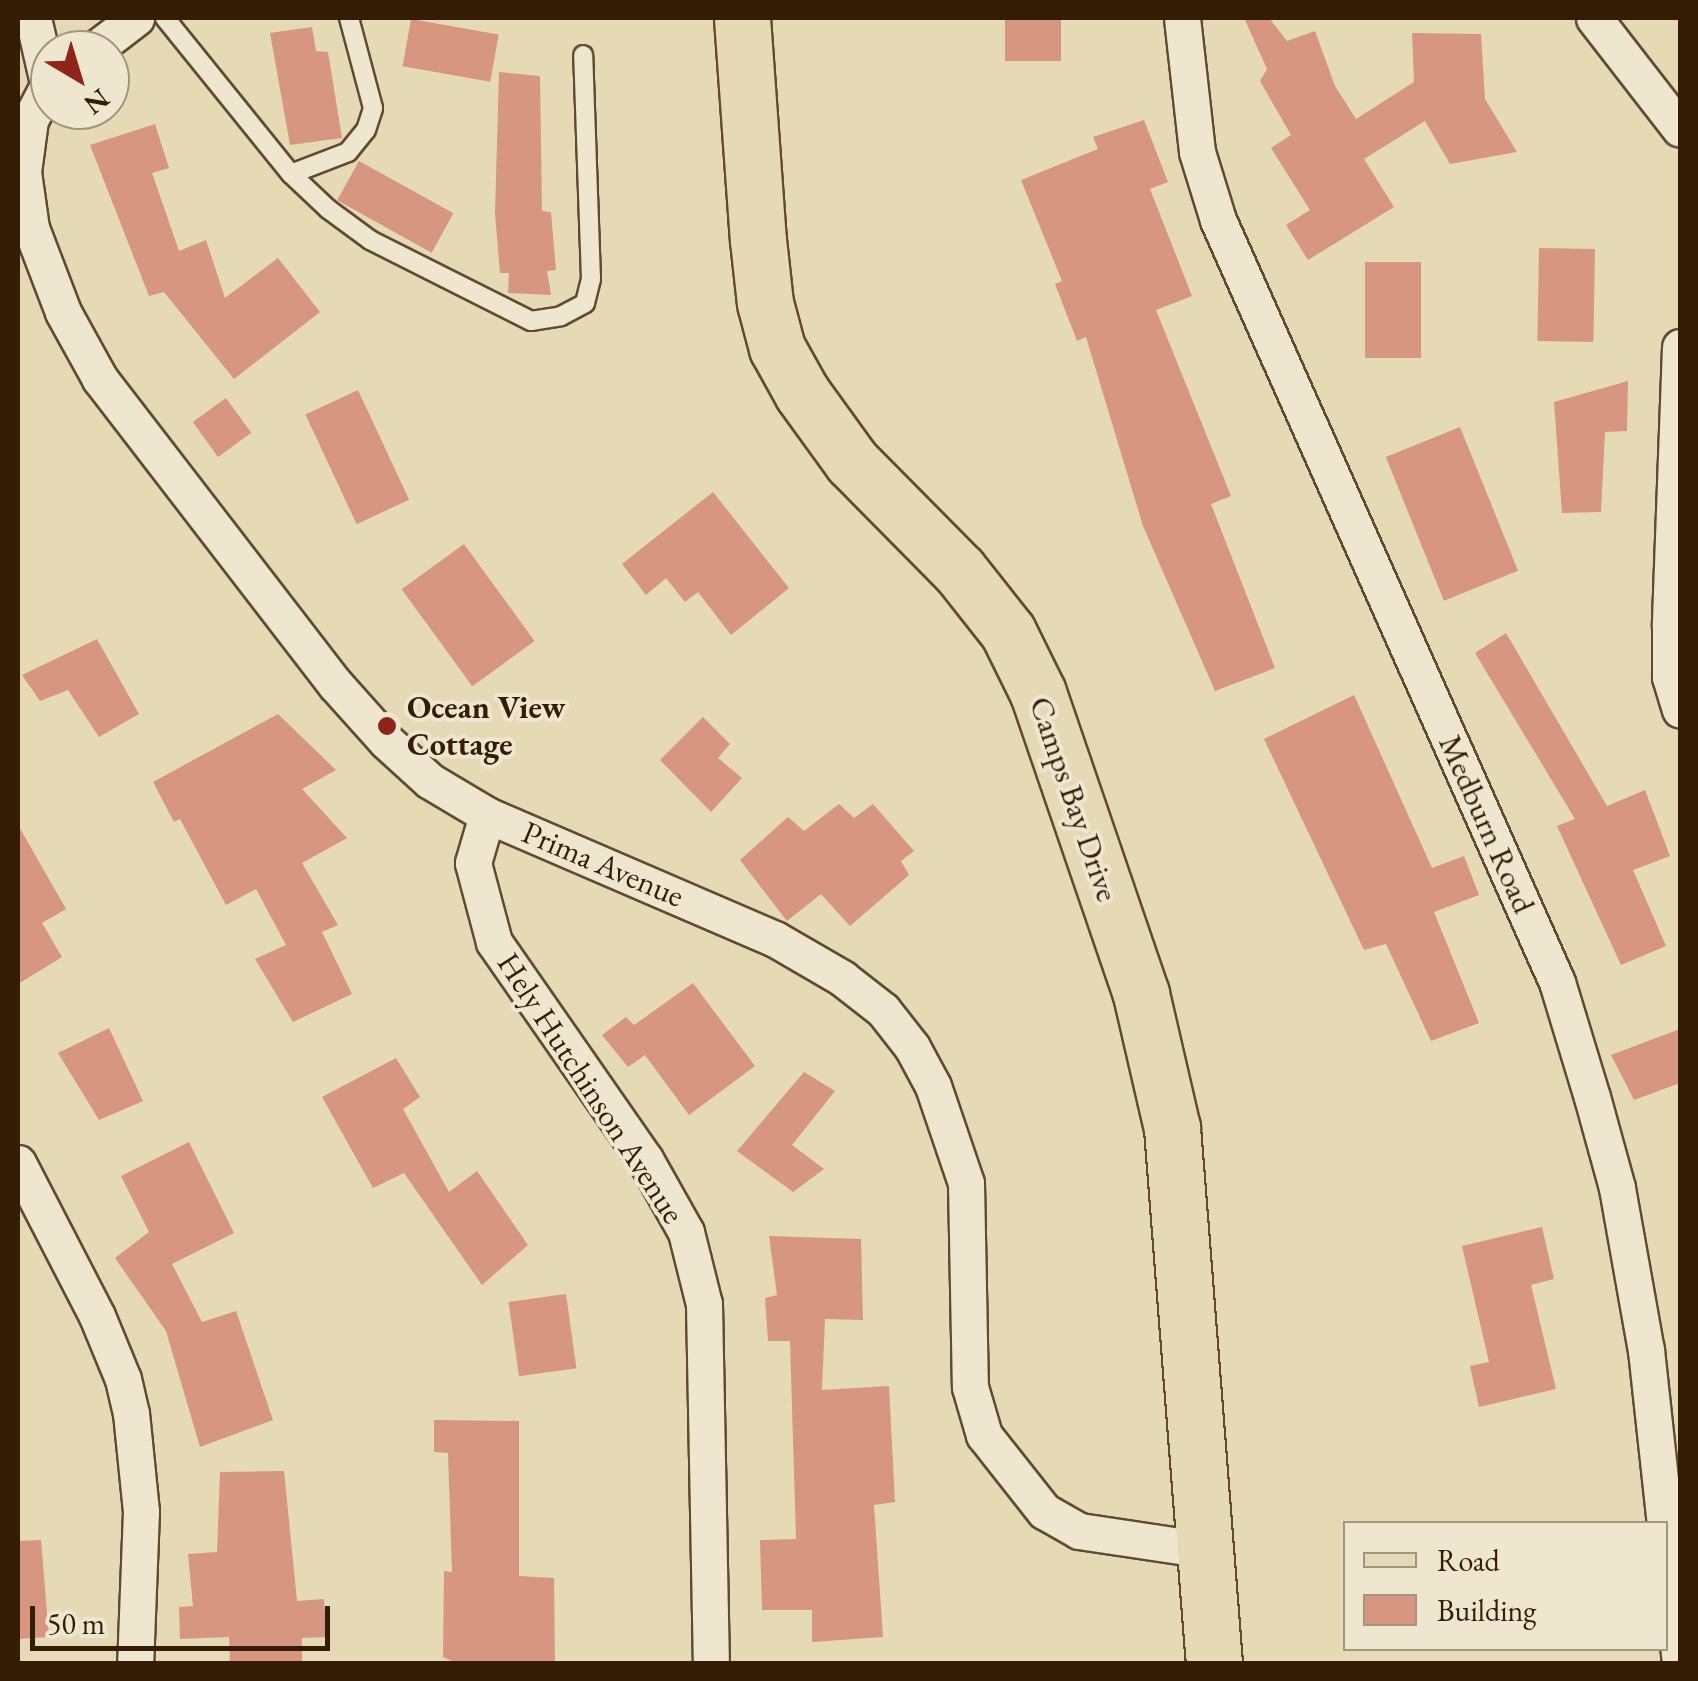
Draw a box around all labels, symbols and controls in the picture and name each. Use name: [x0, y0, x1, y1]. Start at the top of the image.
north arrow: [30, 30, 130, 130]
text: N: [77, 81, 117, 123]
place label: Ocean View Cottage: [407, 689, 566, 764]
street label: Camps Bay Drive: [1021, 692, 1127, 906]
marker: Ocean View Cottage: [376, 715, 398, 737]
street label: Medburn Road: [1431, 729, 1543, 919]
street label: Prima Avenue: [516, 813, 690, 915]
street label: Hely Hutchinson Avenue: [489, 946, 693, 1230]
legend: [1343, 1521, 1668, 1651]
text: Road: [1437, 1541, 1500, 1580]
scale bar: [35, 1586, 335, 1648]
text: Building: [1437, 1591, 1536, 1630]
text: 50 m: [47, 1604, 105, 1643]

